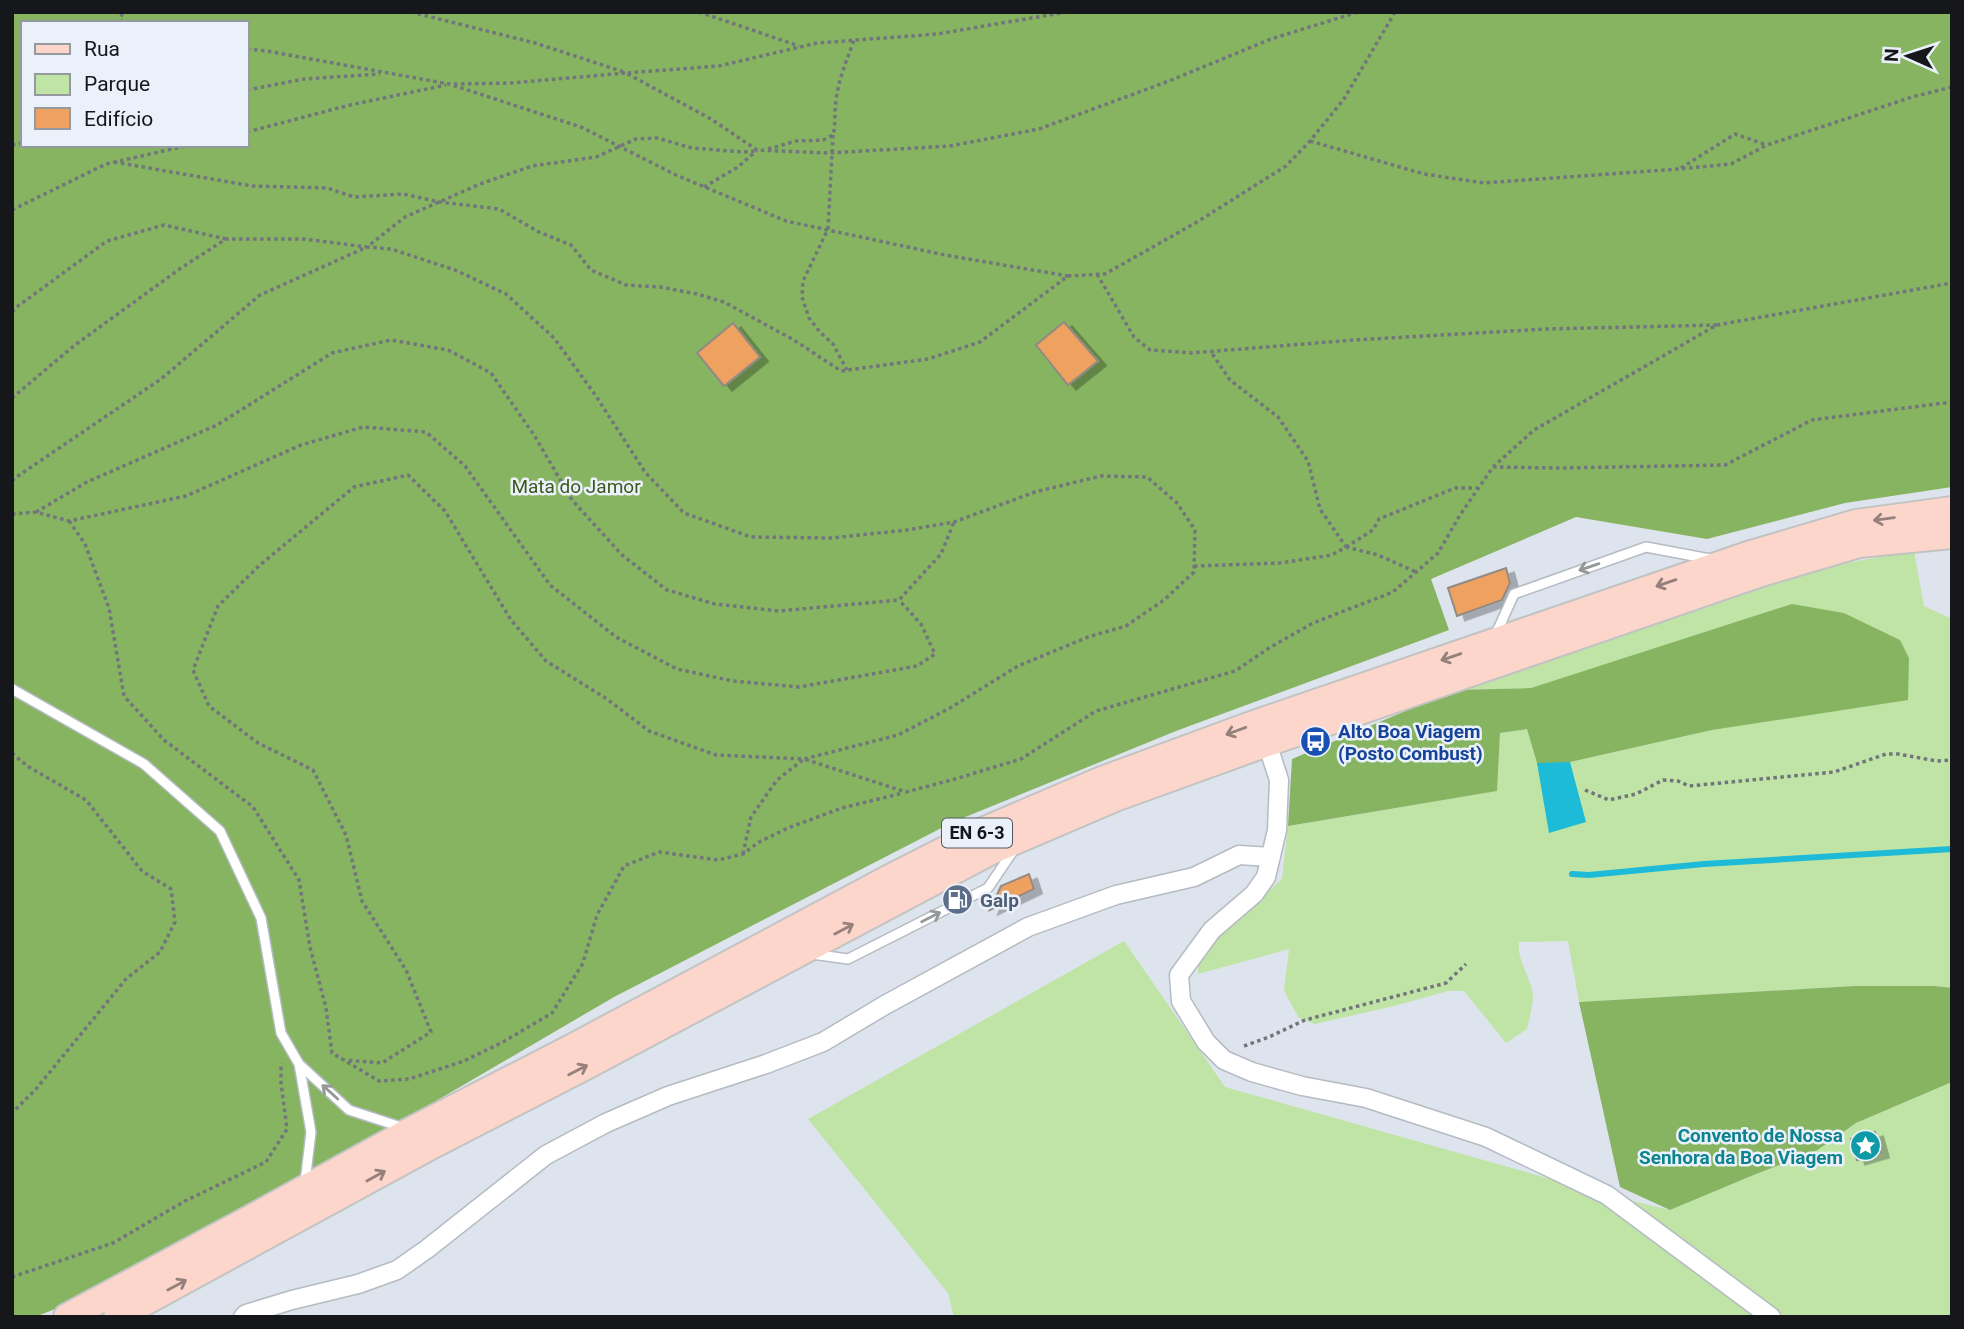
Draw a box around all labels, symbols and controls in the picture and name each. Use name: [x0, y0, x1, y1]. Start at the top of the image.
legend: [21, 21, 248, 147]
north arrow: [1873, 21, 1943, 91]
text: Rua: [84, 37, 120, 61]
text: N: [1880, 48, 1903, 62]
text: Parque: [84, 72, 150, 96]
text: Edifício: [84, 107, 153, 131]
park label: Mata do Jamor: [511, 475, 641, 498]
one-way arrow: [1873, 513, 1896, 526]
one-way arrow: [1578, 562, 1600, 574]
one-way arrow: [1656, 578, 1678, 590]
one-way arrow: [1440, 651, 1462, 664]
place label: Alto Boa Viagem (Posto Combust): [1338, 720, 1483, 765]
one-way arrow: [1225, 725, 1247, 738]
bus stop icon: Alto Boa Viagem (Posto Combust): [1298, 725, 1332, 759]
road number: EN 6-3: [942, 818, 1012, 848]
fuel station icon: Galp: [940, 883, 974, 917]
place label: Galp: [980, 889, 1019, 912]
one-way arrow: [920, 909, 941, 923]
one-way arrow: [833, 922, 854, 936]
one-way arrow: [567, 1063, 588, 1077]
one-way arrow: [321, 1084, 339, 1100]
place label: Convento de Nossa Senhora da Boa Viagem: [1639, 1124, 1843, 1169]
place icon: Convento de Nossa Senhora da Boa Viagem: [1849, 1129, 1883, 1163]
one-way arrow: [366, 1169, 386, 1183]
one-way arrow: [166, 1278, 187, 1291]

